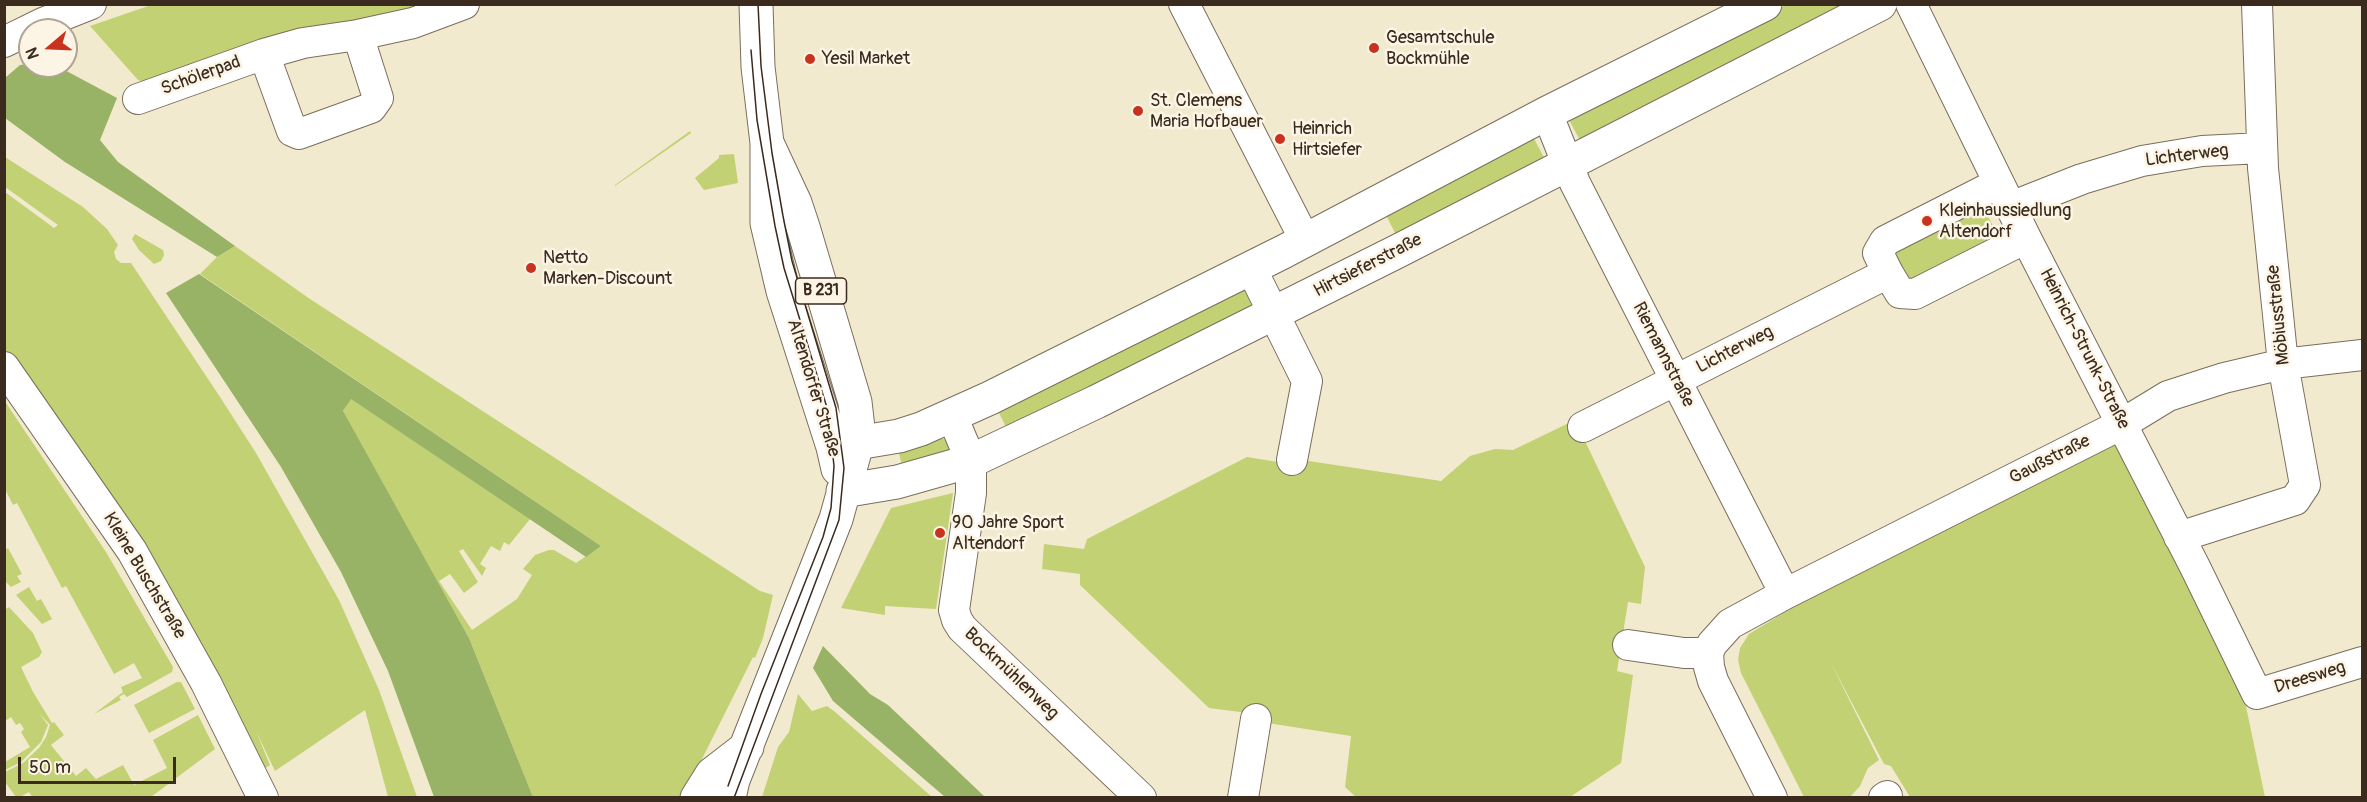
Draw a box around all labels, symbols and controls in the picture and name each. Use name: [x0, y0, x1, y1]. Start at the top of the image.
north arrow: [18, 18, 78, 78]
place label: Gesamtschule Bockmühle: [1386, 27, 1494, 70]
marker: Gesamtschule Bockmühle: [1367, 41, 1381, 55]
text: N: [22, 45, 44, 62]
place label: Yesil Market: [822, 48, 910, 70]
street label: Schölerpad: [158, 52, 244, 100]
marker: Yesil Market: [803, 52, 817, 66]
place label: St. Clemens Maria Hofbauer: [1150, 90, 1263, 132]
marker: St. Clemens Maria Hofbauer: [1131, 104, 1145, 118]
place label: Heinrich Hirtsiefer: [1292, 118, 1362, 160]
marker: Heinrich Hirtsiefer: [1273, 132, 1287, 146]
street label: Lichterweg: [2144, 140, 2230, 172]
place label: Kleinhaussiedlung Altendorf: [1939, 200, 2071, 242]
marker: Kleinhaussiedlung Altendorf: [1920, 214, 1934, 228]
street label: Hirtsieferstraße: [1310, 229, 1426, 303]
place label: Netto Marken-Discount: [543, 247, 672, 290]
marker: Netto Marken-Discount: [524, 261, 538, 275]
street label: Möbiusstraße: [2263, 264, 2295, 366]
street label: Heinrich-Strunk-Straße: [2034, 265, 2134, 433]
road number: B 231: [796, 278, 846, 304]
street label: Riemannstraße: [1627, 299, 1699, 411]
street label: Altendorfer Straße: [782, 316, 844, 460]
street label: Lichterweg: [1693, 321, 1777, 379]
street label: Gaußstraße: [2006, 430, 2094, 490]
street label: Kleine Buschstraße: [98, 509, 190, 643]
place label: 90 Jahre Sport Altendorf: [952, 512, 1064, 554]
marker: 90 Jahre Sport Altendorf: [933, 526, 947, 540]
street label: Bockmühlenweg: [959, 623, 1063, 725]
street label: Dreesweg: [2272, 657, 2348, 699]
scale bar: [21, 745, 178, 783]
text: 50 m: [29, 756, 71, 779]

